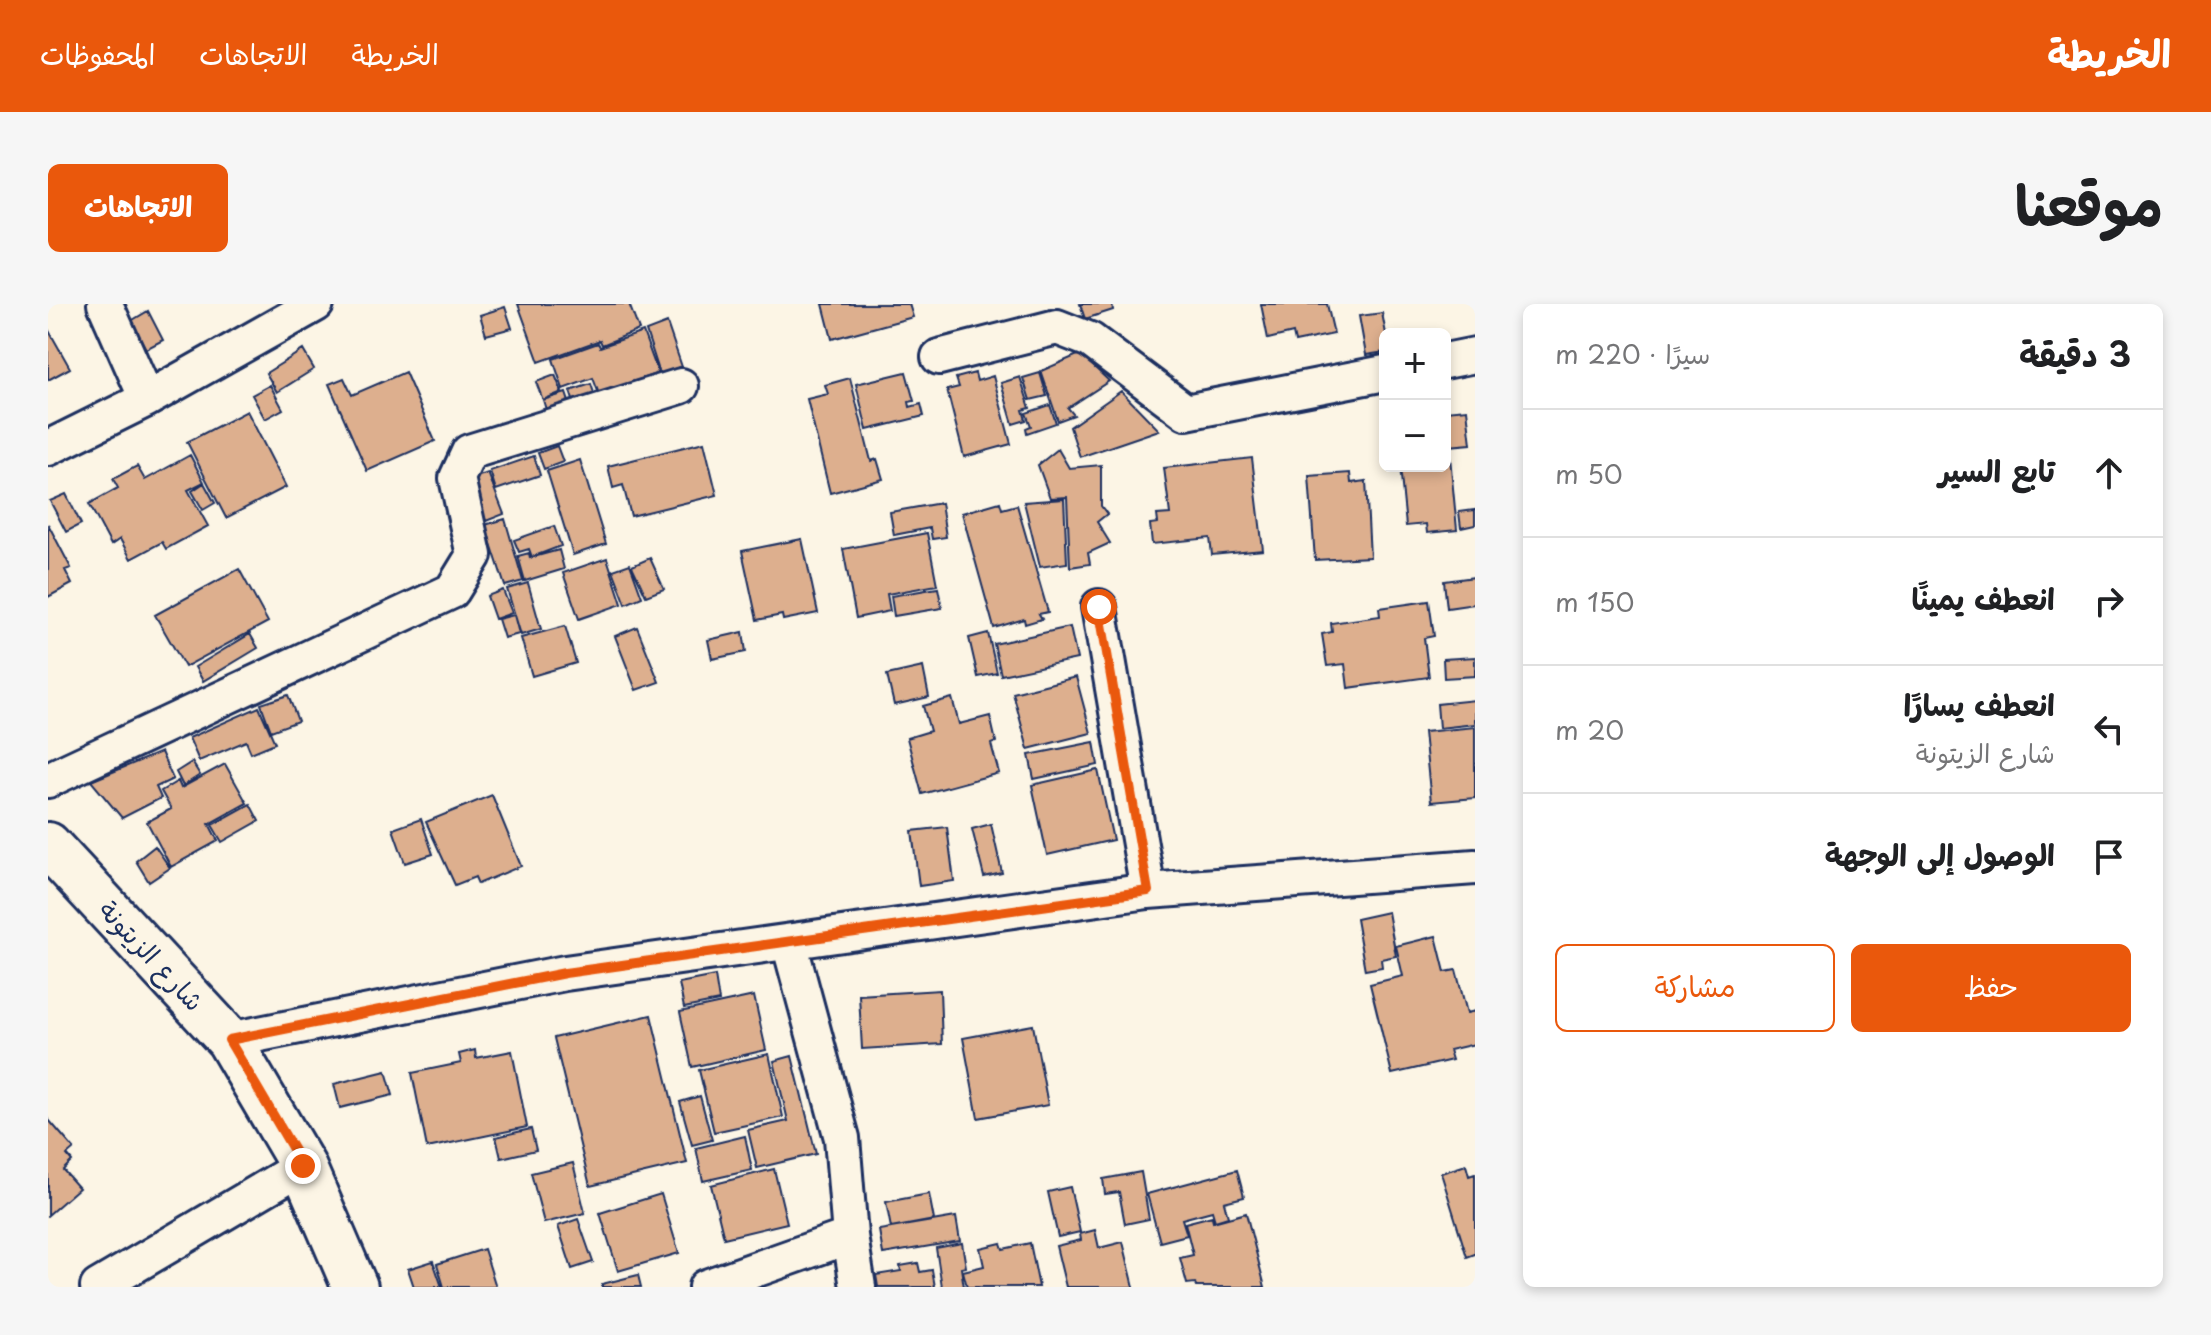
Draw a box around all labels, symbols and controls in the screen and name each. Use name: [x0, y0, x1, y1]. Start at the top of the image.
text: الخريطة: [2047, 24, 2171, 81]
text: المحفوظات: [40, 32, 155, 75]
text: الاتجاهات: [199, 32, 307, 75]
text: الخريطة: [351, 32, 439, 75]
text: موقعنا: [2015, 160, 2163, 245]
button: الاتجاهات: [48, 164, 228, 252]
text: 3 دقيقة: [2019, 327, 2131, 379]
map controls: [1379, 328, 1451, 472]
button: +: [1379, 328, 1451, 400]
text: سيرًا · 220 m: [1555, 334, 1710, 373]
button: −: [1379, 400, 1451, 472]
text: تابع السير: [1938, 447, 2055, 492]
icon: ahead: [2087, 451, 2131, 495]
text: 50 m: [1555, 454, 1623, 493]
text: انعطف يمينًا: [1911, 575, 2055, 620]
icon: right: [2087, 579, 2131, 623]
text: 150 m: [1555, 582, 1634, 621]
route start: [1081, 589, 1117, 625]
text: انعطف يسارًا: [1904, 681, 2055, 726]
icon: left: [2087, 707, 2131, 751]
text: 20 m: [1555, 710, 1624, 749]
text: شارع الزيتونة: [1916, 733, 2055, 772]
text: الوصول إلى الوجهة: [1825, 831, 2055, 876]
icon: arrive: [2087, 835, 2131, 879]
street label: شارع الزيتونة: [90, 891, 214, 1019]
button: مشاركة: [1555, 944, 1835, 1032]
button: حفظ: [1851, 944, 2131, 1032]
route end: [285, 1148, 321, 1184]

